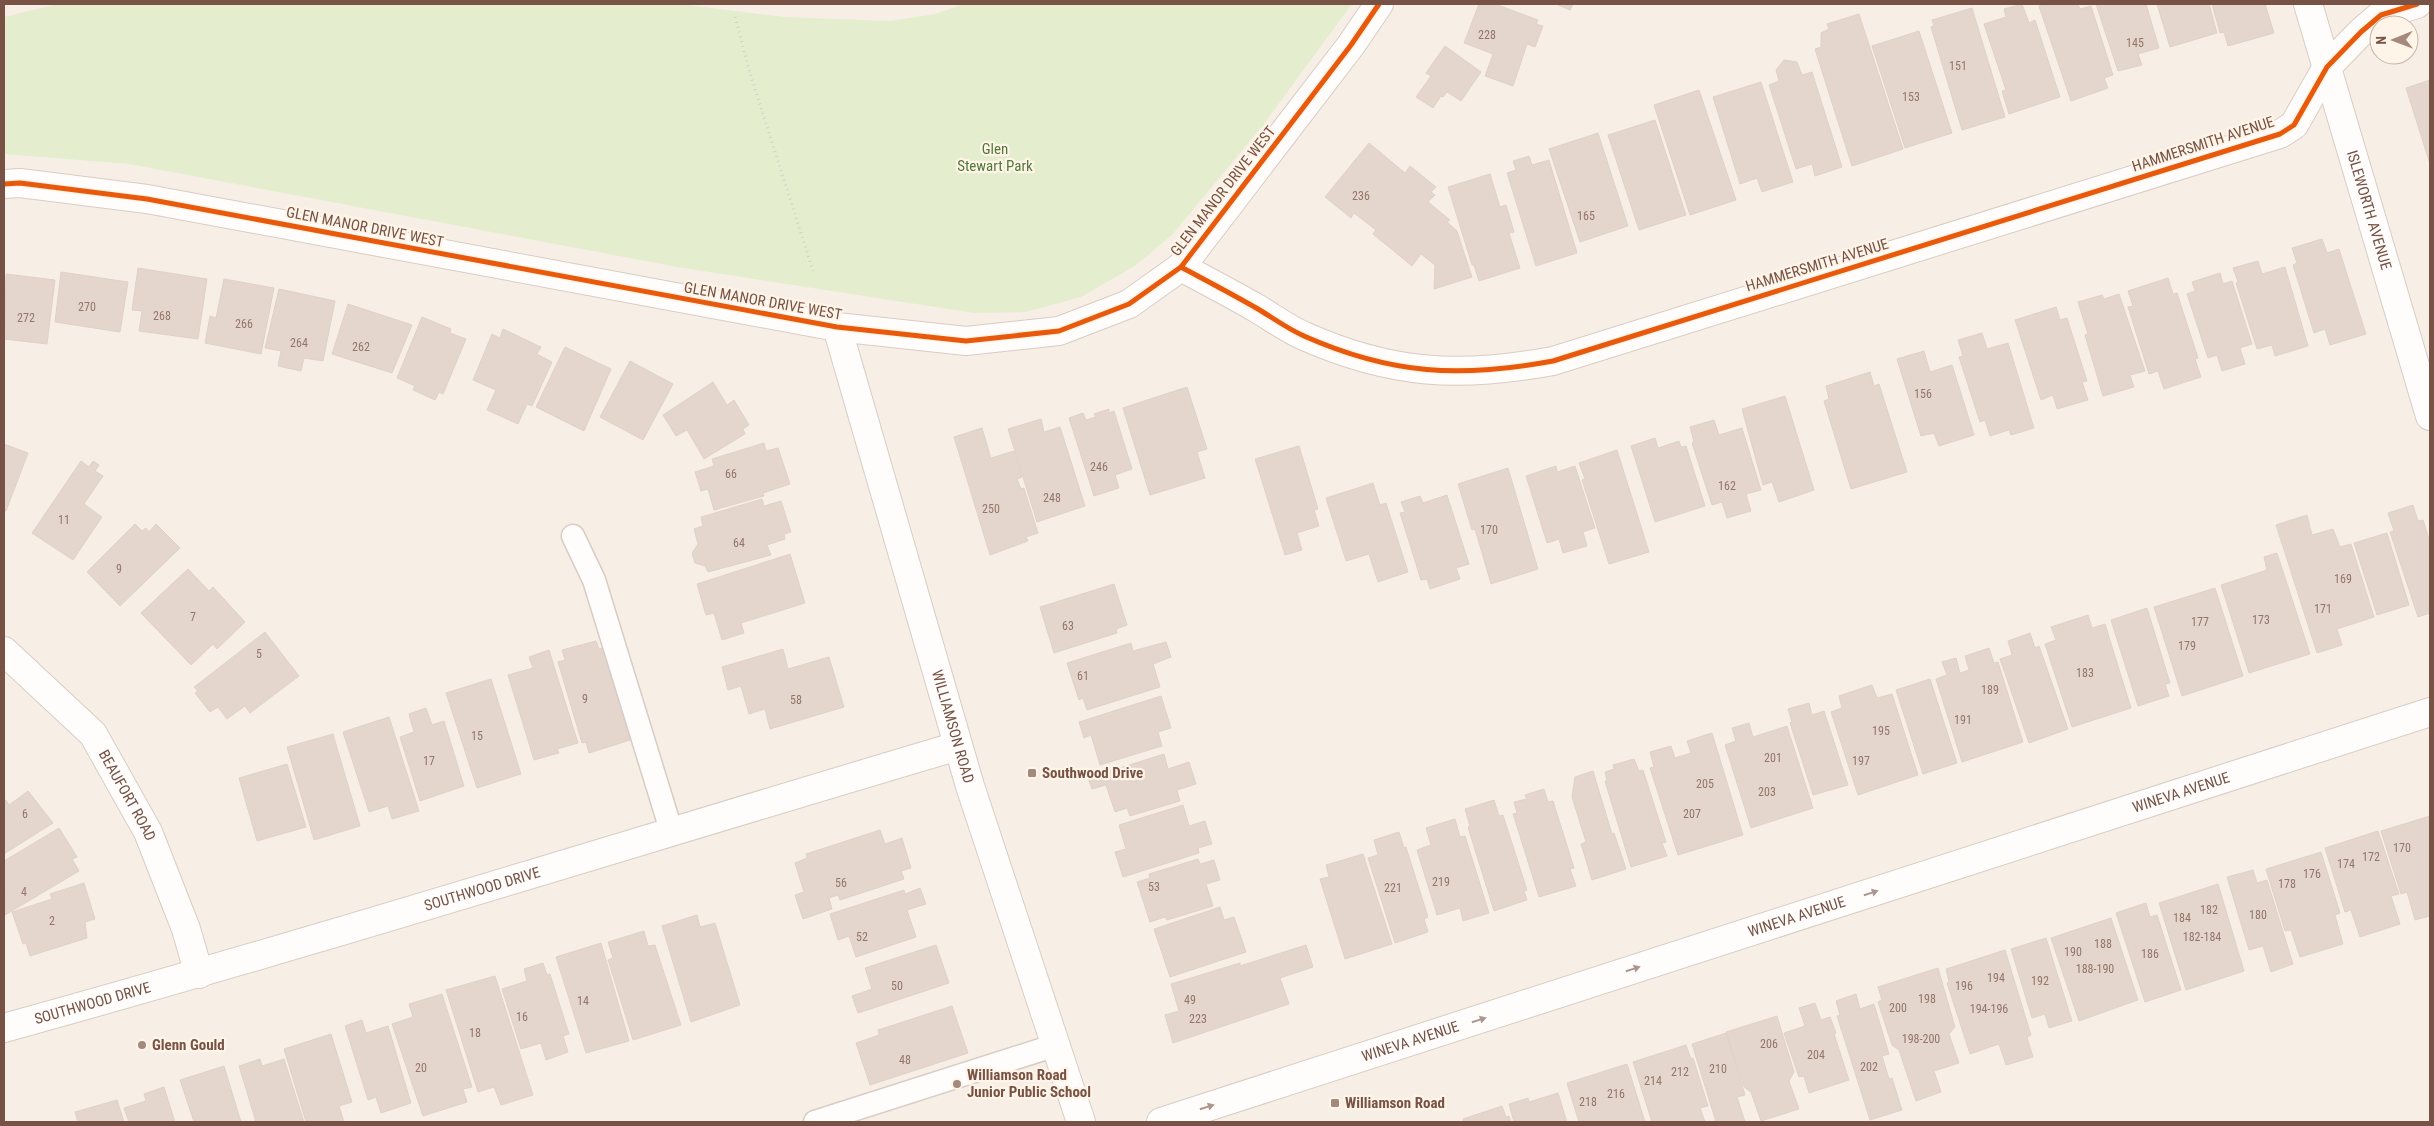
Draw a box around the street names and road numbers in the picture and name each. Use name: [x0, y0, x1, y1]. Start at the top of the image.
street label: HAMMERSMITH AVENUE: [2130, 113, 2276, 175]
street label: GLEN MANOR DRIVE WEST: [1167, 122, 1279, 260]
street label: ISLEWORTH AVENUE: [2343, 148, 2395, 272]
street label: GLEN MANOR DRIVE WEST: [285, 203, 445, 251]
street label: HAMMERSMITH AVENUE: [1743, 235, 1891, 295]
street label: GLEN MANOR DRIVE WEST: [683, 278, 844, 324]
street label: WILLIAMSON ROAD: [928, 668, 978, 785]
street label: BEAUFORT ROAD: [95, 747, 160, 843]
street label: WINEVA AVENUE: [2130, 768, 2232, 817]
street label: SOUTHWOOD DRIVE: [422, 863, 542, 915]
street label: WINEVA AVENUE: [1746, 893, 1847, 941]
street label: SOUTHWOOD DRIVE: [32, 978, 153, 1028]
street label: WINEVA AVENUE: [1359, 1017, 1461, 1066]

